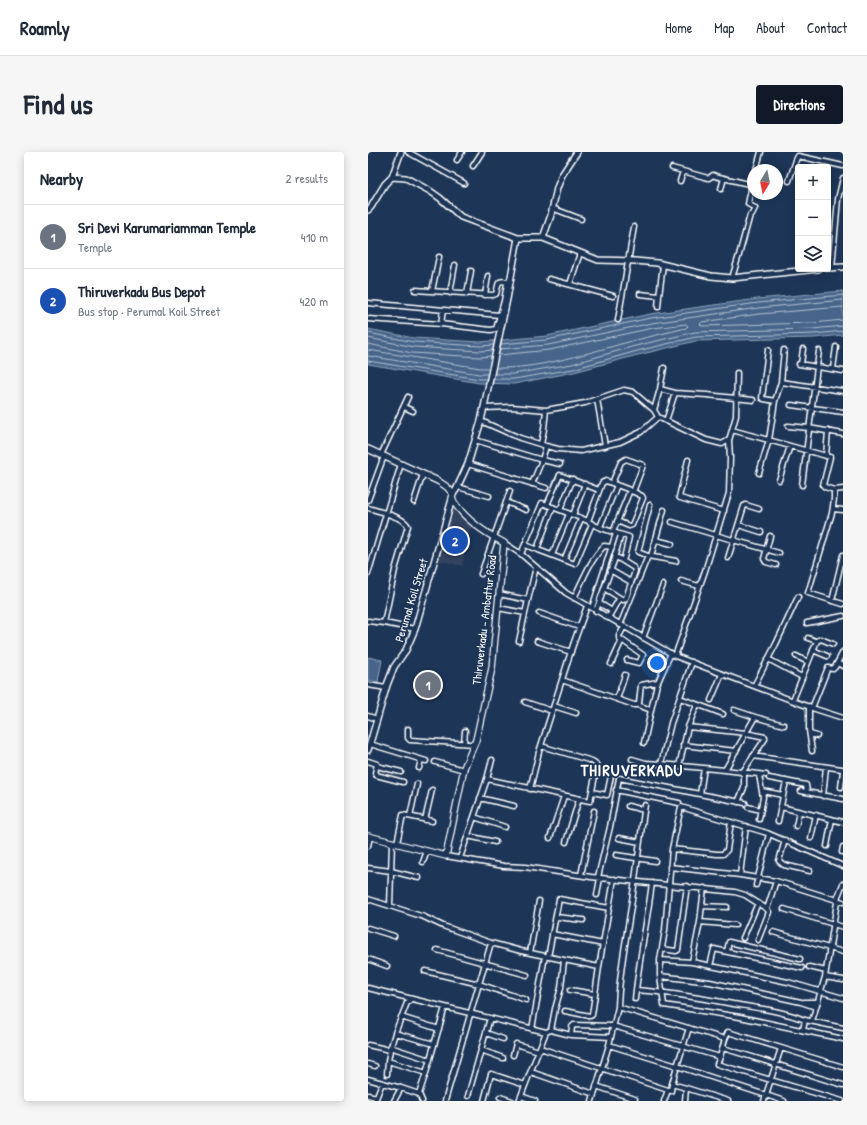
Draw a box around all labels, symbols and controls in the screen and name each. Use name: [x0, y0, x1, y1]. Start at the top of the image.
text: Roamly: [20, 15, 70, 41]
text: Home: [665, 18, 692, 37]
text: Map: [714, 18, 734, 37]
text: About: [756, 18, 785, 37]
text: Contact: [807, 18, 847, 37]
text: Find us: [24, 85, 93, 123]
button: Directions: [756, 85, 843, 124]
north arrow: [747, 164, 783, 200]
map controls: [795, 164, 831, 272]
button: +: [795, 164, 831, 200]
text: Nearby: [40, 167, 83, 190]
text: 2 results: [286, 169, 328, 187]
button: −: [795, 200, 831, 236]
text: Sri Devi Karumariamman Temple: [78, 217, 256, 238]
text: 1: [51, 228, 55, 246]
text: 410 m: [301, 228, 328, 246]
button: layers: [795, 236, 831, 272]
text: Temple: [78, 238, 112, 256]
text: Thiruverkadu Bus Depot: [78, 281, 205, 302]
text: 2: [50, 292, 56, 310]
text: 420 m: [299, 292, 328, 310]
text: Bus stop · Perumal Koil Street: [78, 302, 220, 320]
pin: 2: [442, 526, 468, 556]
street label: Thiruverkadu - Ambattur Road: [468, 554, 500, 686]
street label: Perumal Koil Street: [390, 555, 432, 644]
your location: [647, 653, 667, 673]
pin: 1: [415, 670, 441, 700]
district label: THIRUVERKADU: [580, 759, 683, 781]

